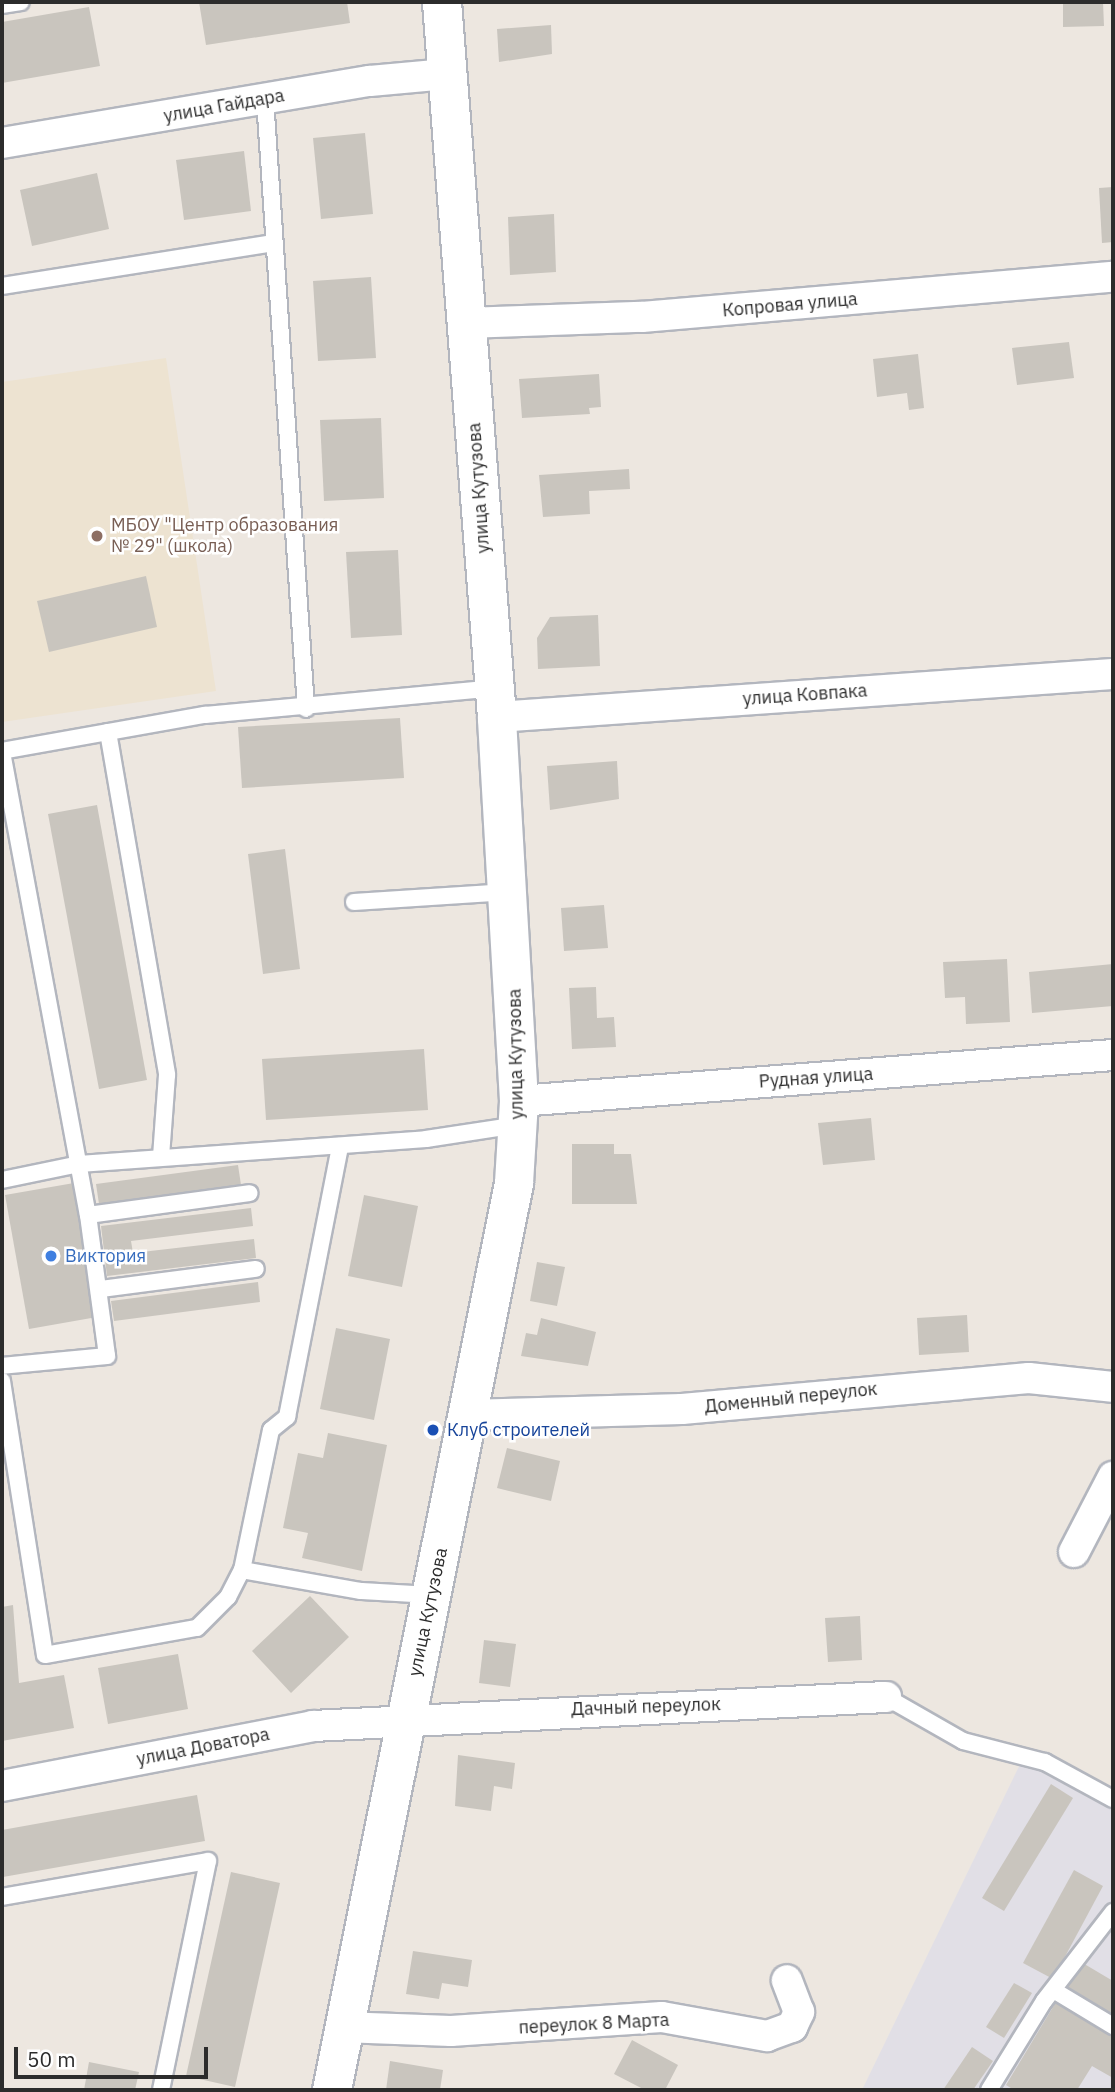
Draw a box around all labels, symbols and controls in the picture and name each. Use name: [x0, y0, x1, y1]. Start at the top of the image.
street label: улица Гайдара: [162, 85, 286, 127]
street label: Копровая улица: [721, 288, 859, 322]
street label: улица Кутузова: [464, 422, 494, 554]
place label: МБОУ "Центр образования № 29" (школа): [111, 515, 338, 558]
marker: МБОУ "Центр образования № 29" (школа): [89, 528, 105, 544]
street label: улица Ковпака: [742, 680, 868, 710]
street label: улица Кутузова: [504, 988, 528, 1120]
street label: Рудная улица: [758, 1063, 874, 1093]
place label: Виктория: [65, 1245, 146, 1267]
marker: Виктория: [43, 1248, 59, 1264]
street label: Доменный переулок: [703, 1378, 879, 1418]
place label: Клуб строителей: [447, 1419, 590, 1441]
marker: Клуб строителей: [425, 1422, 441, 1438]
street label: улица Кутузова: [404, 1546, 452, 1678]
street label: Дачный переулок: [571, 1694, 721, 1720]
street label: улица Доватора: [135, 1724, 271, 1770]
street label: переулок 8 Марта: [518, 2009, 670, 2039]
scale bar: [18, 2032, 212, 2076]
text: 50 m: [27, 2045, 76, 2073]

